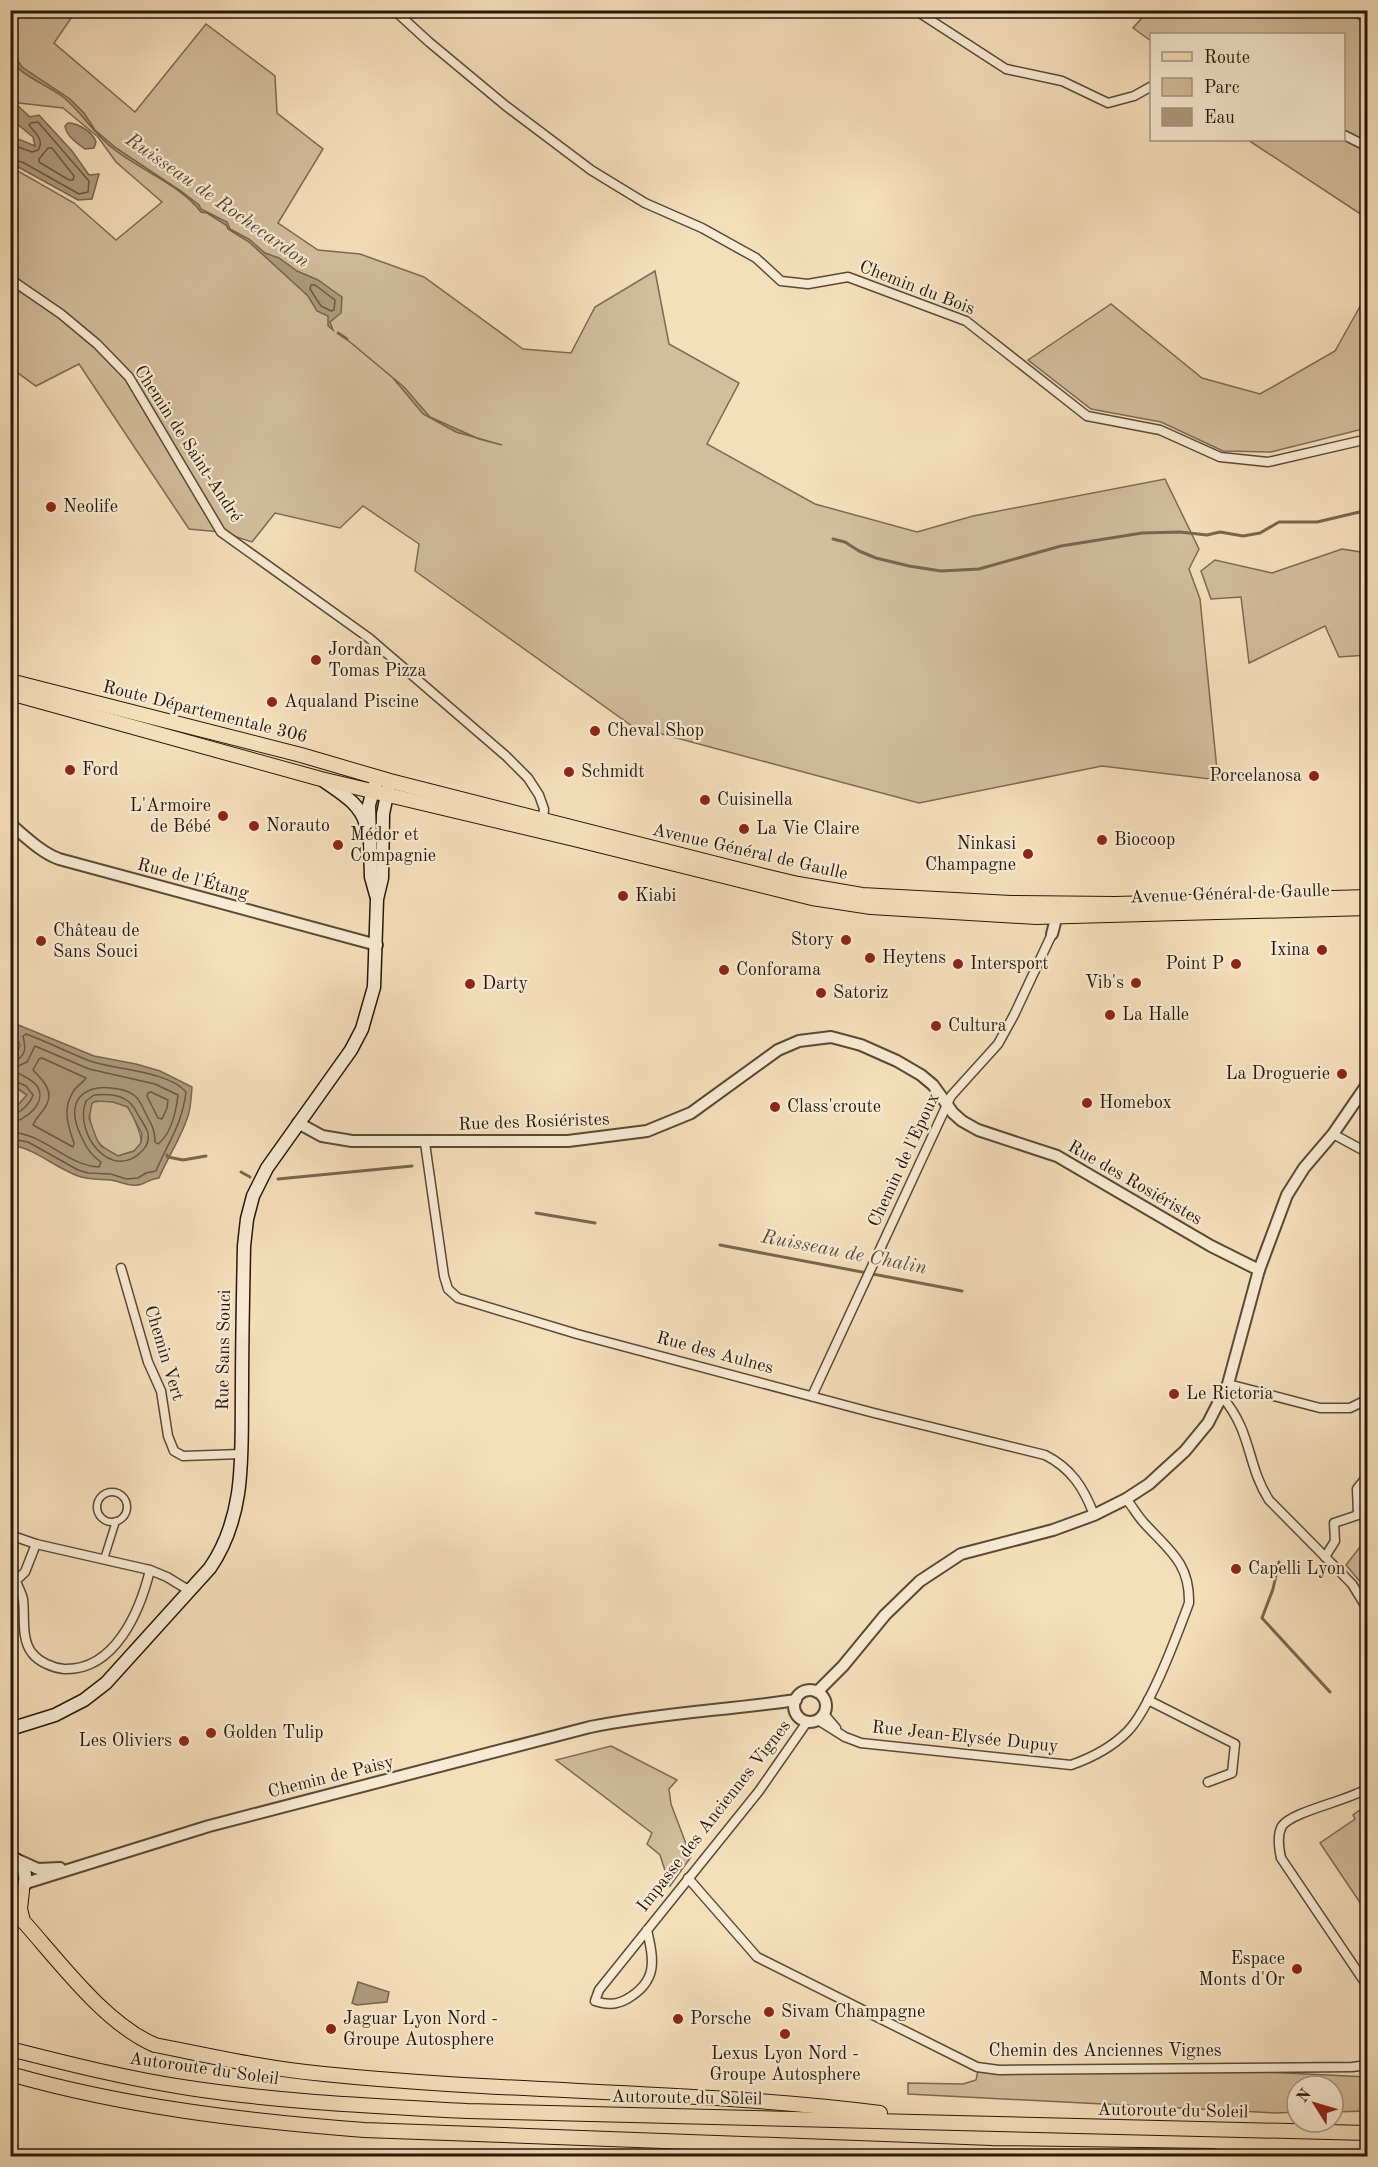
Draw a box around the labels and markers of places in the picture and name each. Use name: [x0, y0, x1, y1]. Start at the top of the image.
place label: Neolife: [63, 498, 118, 516]
marker: Neolife: [44, 500, 58, 514]
place label: Jordan Tomas Pizza: [328, 641, 427, 680]
marker: Jordan Tomas Pizza: [309, 653, 323, 667]
place label: Aqualand Piscine: [284, 693, 419, 711]
marker: Aqualand Piscine: [265, 695, 279, 709]
place label: Cheval Shop: [607, 722, 704, 740]
marker: Cheval Shop: [588, 724, 602, 738]
place label: Ford: [82, 761, 119, 779]
marker: Ford: [63, 763, 77, 777]
place label: Schmidt: [581, 763, 645, 781]
marker: Schmidt: [562, 765, 576, 779]
place label: Porcelanosa: [1209, 767, 1302, 785]
marker: Porcelanosa: [1307, 769, 1321, 783]
place label: Cuisinella: [717, 791, 793, 809]
marker: Cuisinella: [698, 793, 712, 807]
place label: L'Armoire de Bébé: [130, 797, 211, 836]
marker: L'Armoire de Bébé: [216, 809, 230, 823]
place label: Norauto: [266, 817, 330, 835]
marker: Norauto: [247, 819, 261, 833]
place label: La Vie Claire: [756, 820, 860, 838]
marker: La Vie Claire: [737, 822, 751, 836]
place label: Médor et Compagnie: [350, 826, 436, 865]
place label: Biocoop: [1114, 831, 1175, 849]
marker: Biocoop: [1095, 833, 1109, 847]
place label: Ninkasi Champagne: [925, 835, 1016, 874]
marker: Médor et Compagnie: [331, 838, 345, 852]
marker: Ninkasi Champagne: [1021, 847, 1035, 861]
place label: Kiabi: [635, 887, 677, 905]
marker: Kiabi: [616, 889, 630, 903]
place label: Château de Sans Souci: [53, 922, 140, 961]
place label: Story: [791, 931, 834, 949]
marker: Story: [839, 933, 853, 947]
marker: Château de Sans Souci: [34, 934, 48, 948]
place label: Ixina: [1270, 941, 1310, 959]
marker: Ixina: [1315, 943, 1329, 957]
place label: Heytens: [882, 949, 946, 967]
marker: Heytens: [863, 951, 877, 965]
place label: Intersport: [970, 955, 1049, 973]
place label: Point P: [1166, 955, 1224, 973]
marker: Intersport: [951, 957, 965, 971]
marker: Point P: [1229, 957, 1243, 971]
place label: Conforama: [736, 961, 821, 979]
marker: Conforama: [717, 963, 731, 977]
place label: Vib's: [1085, 974, 1124, 992]
place label: Darty: [482, 975, 529, 993]
marker: Vib's: [1129, 976, 1143, 990]
marker: Darty: [463, 977, 477, 991]
place label: Satoriz: [833, 984, 888, 1002]
marker: Satoriz: [814, 986, 828, 1000]
place label: La Halle: [1122, 1006, 1189, 1024]
marker: La Halle: [1103, 1008, 1117, 1022]
place label: Cultura: [948, 1017, 1007, 1035]
marker: Cultura: [929, 1019, 943, 1033]
place label: La Droguerie: [1226, 1065, 1330, 1083]
marker: La Droguerie: [1335, 1067, 1349, 1081]
place label: Homebox: [1099, 1094, 1172, 1112]
marker: Homebox: [1080, 1096, 1094, 1110]
place label: Class'croute: [787, 1098, 881, 1116]
marker: Class'croute: [768, 1100, 782, 1114]
place label: Le Rictoria: [1186, 1385, 1273, 1403]
marker: Le Rictoria: [1167, 1387, 1181, 1401]
place label: Capelli Lyon: [1248, 1560, 1346, 1578]
marker: Capelli Lyon: [1229, 1562, 1243, 1576]
place label: Golden Tulip: [223, 1724, 324, 1742]
marker: Golden Tulip: [204, 1726, 218, 1740]
place label: Les Oliviers: [79, 1732, 172, 1750]
marker: Les Oliviers: [177, 1734, 191, 1748]
place label: Espace Monts d'Or: [1198, 1950, 1286, 1989]
marker: Espace Monts d'Or: [1290, 1962, 1304, 1976]
place label: Sivam Champagne: [781, 2003, 925, 2021]
marker: Sivam Champagne: [762, 2005, 776, 2019]
place label: Jaguar Lyon Nord - Groupe Autosphere: [343, 2010, 498, 2049]
place label: Porsche: [690, 2010, 751, 2028]
marker: Porsche: [671, 2012, 685, 2026]
marker: Jaguar Lyon Nord - Groupe Autosphere: [324, 2022, 338, 2036]
marker: Lexus Lyon Nord - Groupe Autosphere: [778, 2027, 792, 2041]
place label: Lexus Lyon Nord - Groupe Autosphere: [710, 2045, 860, 2084]

